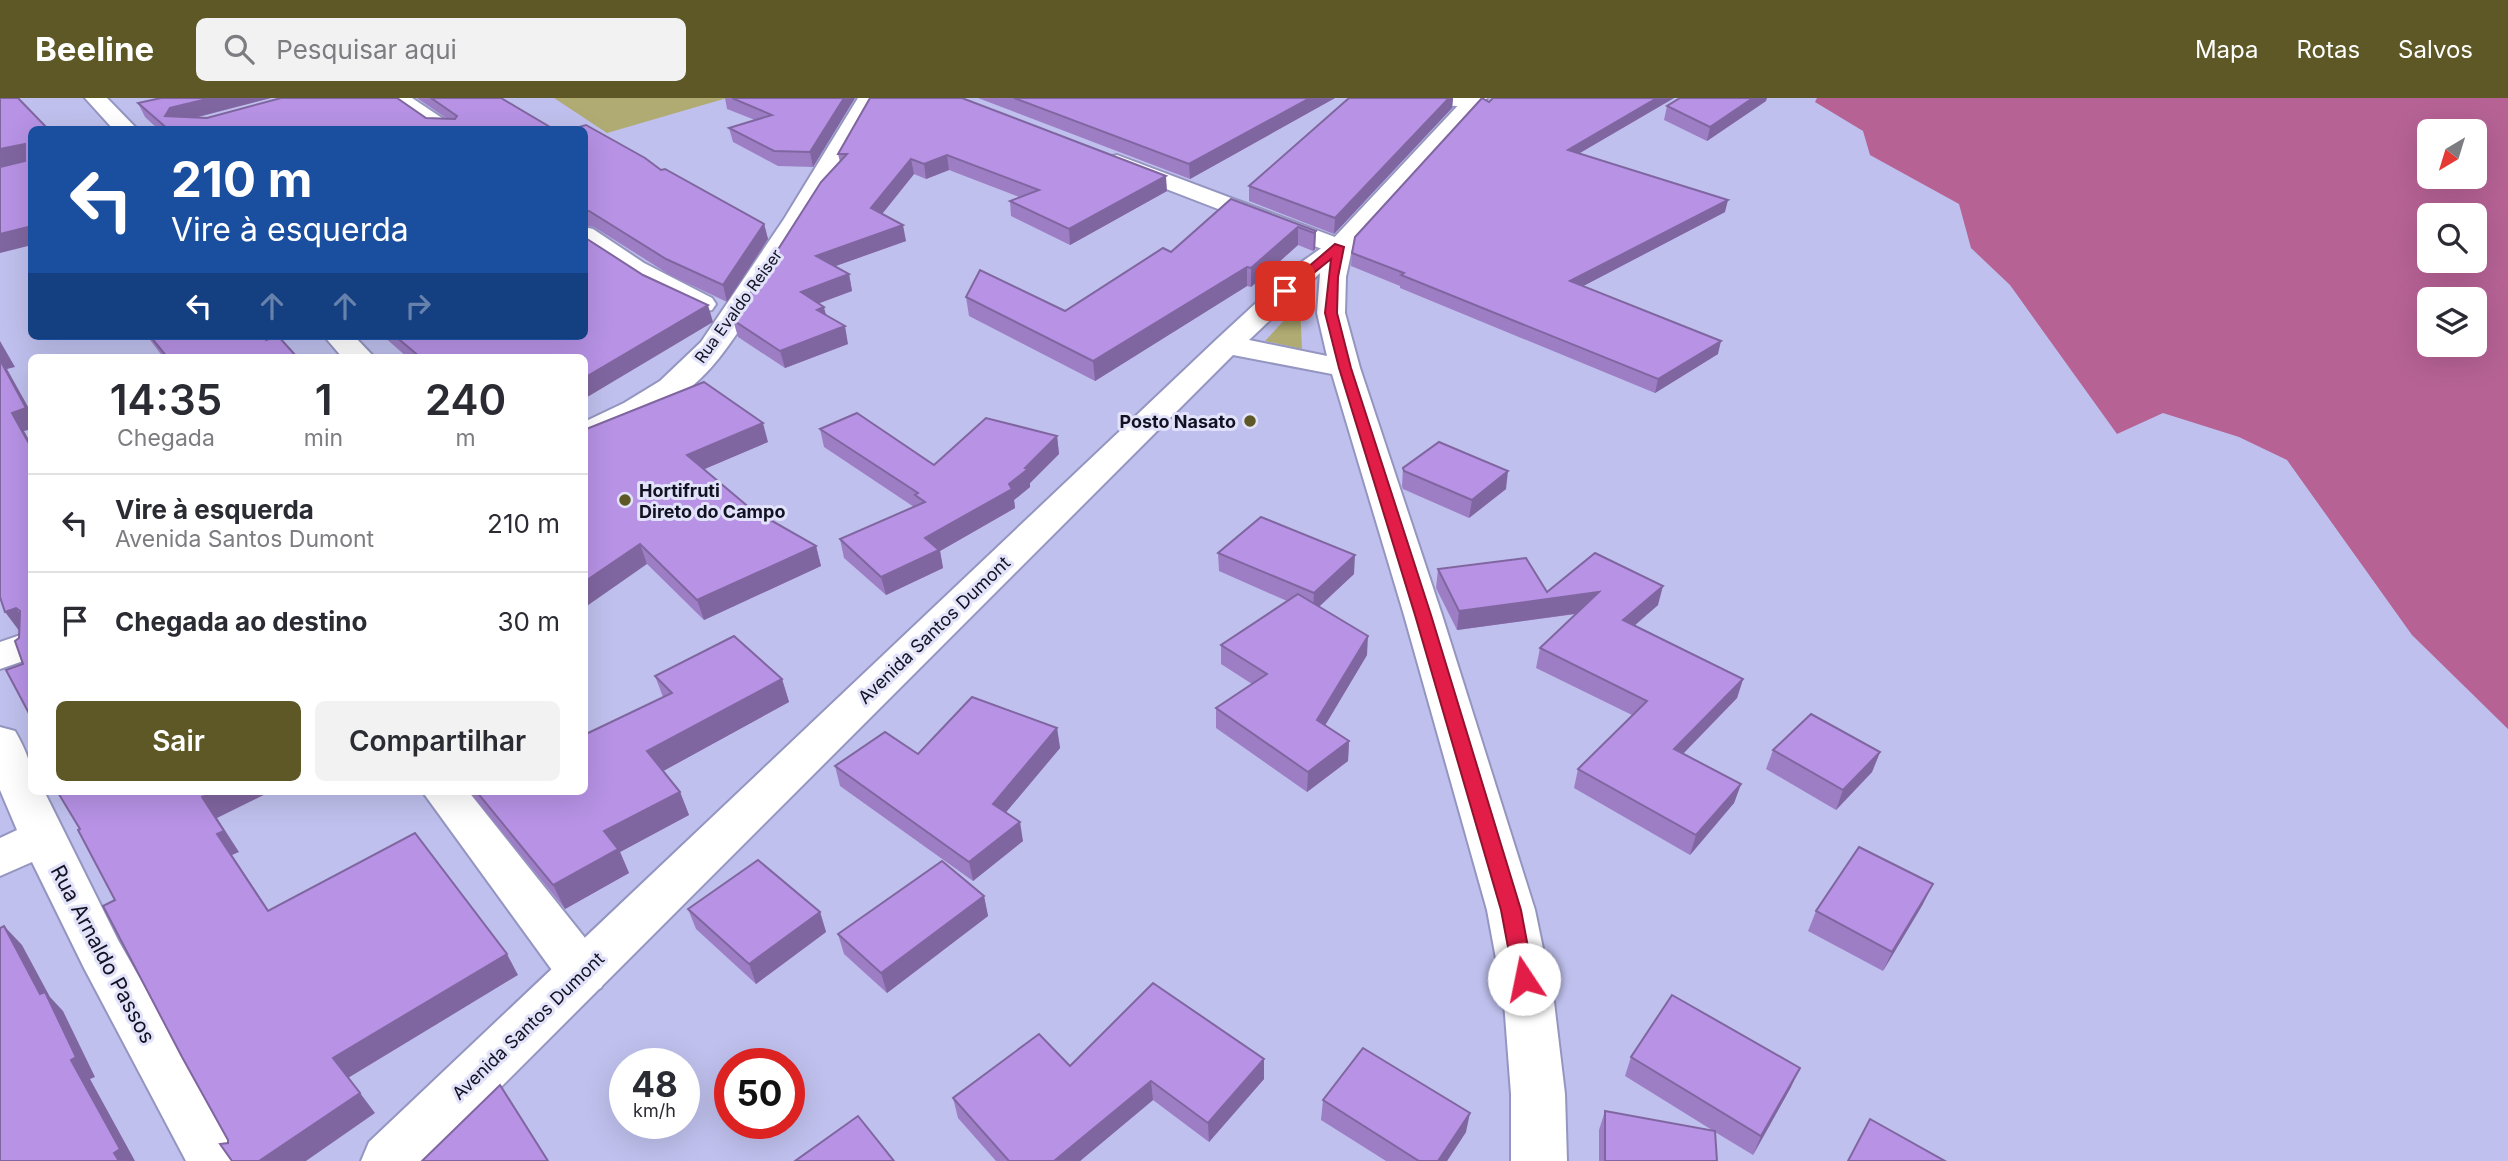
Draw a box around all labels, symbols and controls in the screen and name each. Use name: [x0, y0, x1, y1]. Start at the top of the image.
search box: [196, 18, 686, 81]
text: Beeline: [35, 29, 154, 69]
icon: search: [220, 30, 258, 68]
text: Pesquisar aqui: [276, 34, 457, 65]
text: Mapa: [2195, 35, 2259, 64]
text: Rotas: [2297, 35, 2360, 64]
text: Salvos: [2398, 35, 2473, 64]
north arrow: [2417, 119, 2487, 189]
map controls: [2417, 119, 2487, 357]
text: 210 m: [171, 150, 312, 209]
icon: left: [56, 154, 147, 245]
button: search: [2417, 203, 2487, 273]
text: Vire à esquerda: [171, 210, 409, 249]
street label: Rua Evaldo Reiser: [690, 245, 786, 367]
pin: [1255, 261, 1315, 321]
icon: arrive: [1266, 272, 1304, 310]
icon: left: [180, 287, 218, 325]
icon: ahead: [253, 287, 291, 325]
icon: ahead: [326, 287, 364, 325]
icon: right: [399, 287, 437, 325]
button: layers: [2417, 287, 2487, 357]
text: 14:35: [110, 374, 222, 425]
text: 1: [315, 374, 332, 425]
text: 240: [425, 374, 506, 425]
place label: Posto Nasato: [1119, 411, 1236, 432]
marker: Posto Nasato: [1242, 413, 1258, 429]
text: Chegada: [117, 424, 215, 452]
text: min: [304, 424, 343, 452]
text: m: [455, 424, 476, 452]
place label: Hortifruti Direto do Campo: [639, 480, 785, 522]
marker: Hortifruti Direto do Campo: [617, 492, 633, 508]
text: Vire à esquerda: [115, 494, 314, 525]
icon: left: [56, 504, 94, 542]
text: 210 m: [487, 508, 560, 539]
text: Avenida Santos Dumont: [115, 525, 374, 553]
street label: Avenida Santos Dumont: [854, 552, 1014, 708]
icon: arrive: [56, 602, 94, 640]
text: Chegada ao destino: [115, 606, 367, 637]
text: 30 m: [497, 606, 560, 637]
button: Sair: [56, 701, 301, 781]
button: Compartilhar: [315, 701, 560, 781]
street label: Rua Arnaldo Passos: [45, 861, 161, 1047]
position arrow: [1487, 942, 1561, 1016]
street label: Avenida Santos Dumont: [448, 948, 608, 1104]
speed limit sign: 50: [714, 1048, 805, 1139]
text: 48: [631, 1063, 678, 1105]
text: km/h: [633, 1100, 676, 1121]

